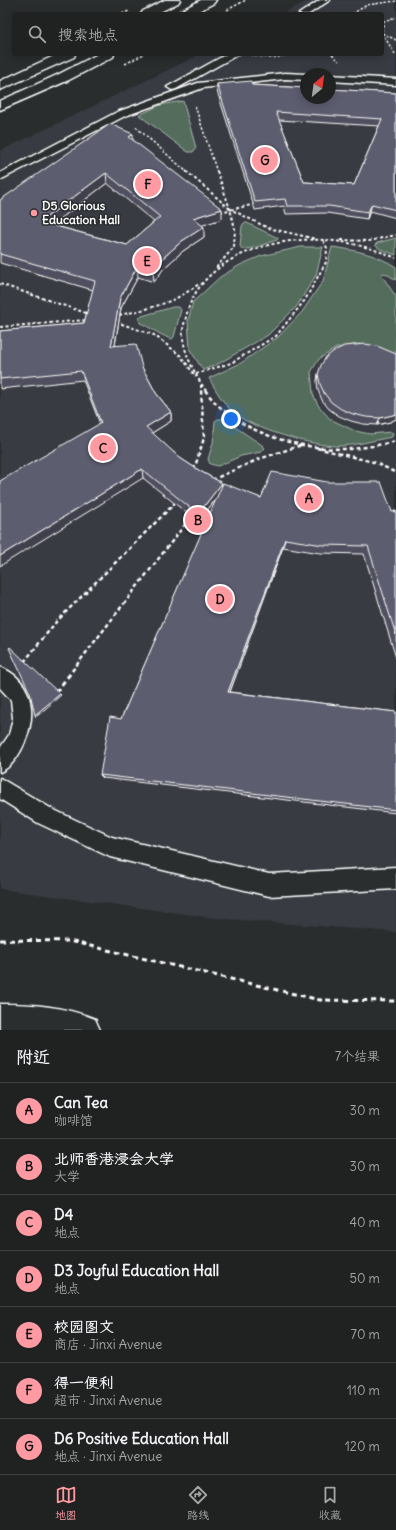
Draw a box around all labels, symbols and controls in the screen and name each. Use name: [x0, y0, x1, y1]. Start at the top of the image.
search box: [12, 12, 384, 56]
icon: search: [26, 23, 48, 45]
text: 搜索地点: [58, 25, 118, 44]
north arrow: [300, 68, 336, 104]
pin: G: [252, 145, 278, 175]
pin: F: [135, 169, 161, 199]
place label: D5 Glorious Education Hall: [42, 198, 120, 227]
marker: D5 Glorious Education Hall: [29, 208, 39, 218]
pin: E: [134, 246, 160, 276]
your location: [221, 409, 241, 429]
pin: C: [90, 433, 116, 463]
pin: A: [296, 483, 322, 513]
pin: B: [185, 505, 211, 535]
pin: D: [207, 584, 233, 614]
text: 附近: [16, 1046, 50, 1068]
text: 7个结果: [335, 1048, 380, 1065]
text: Can Tea: [54, 1093, 108, 1112]
text: A: [25, 1102, 33, 1119]
text: 30 m: [350, 1102, 380, 1119]
text: 咖啡馆: [54, 1112, 93, 1129]
text: 北师香港浸会大学: [54, 1149, 174, 1168]
text: B: [25, 1158, 33, 1175]
text: 30 m: [350, 1158, 380, 1175]
text: 大学: [54, 1168, 80, 1185]
text: D4: [54, 1205, 73, 1224]
text: C: [25, 1214, 33, 1231]
text: 40 m: [349, 1214, 380, 1231]
text: 地点: [54, 1224, 80, 1241]
text: D3 Joyful Education Hall: [54, 1261, 219, 1280]
text: D: [24, 1270, 34, 1287]
text: 50 m: [349, 1270, 380, 1287]
text: 地点: [54, 1280, 80, 1297]
text: 校园图文: [54, 1317, 114, 1336]
text: E: [25, 1326, 33, 1343]
text: 70 m: [351, 1326, 380, 1343]
text: 商店 · Jinxi Avenue: [54, 1336, 162, 1353]
text: 得一便利: [54, 1373, 114, 1392]
text: F: [25, 1382, 33, 1399]
text: 110 m: [347, 1382, 380, 1399]
text: 超市 · Jinxi Avenue: [54, 1392, 162, 1409]
text: D6 Positive Education Hall: [54, 1429, 229, 1448]
text: G: [24, 1438, 34, 1455]
text: 120 m: [345, 1438, 380, 1455]
text: 地点 · Jinxi Avenue: [54, 1448, 162, 1465]
tab: 地图: [55, 1484, 77, 1522]
tab: 路线: [187, 1484, 209, 1522]
tab: 收藏: [319, 1484, 341, 1522]

